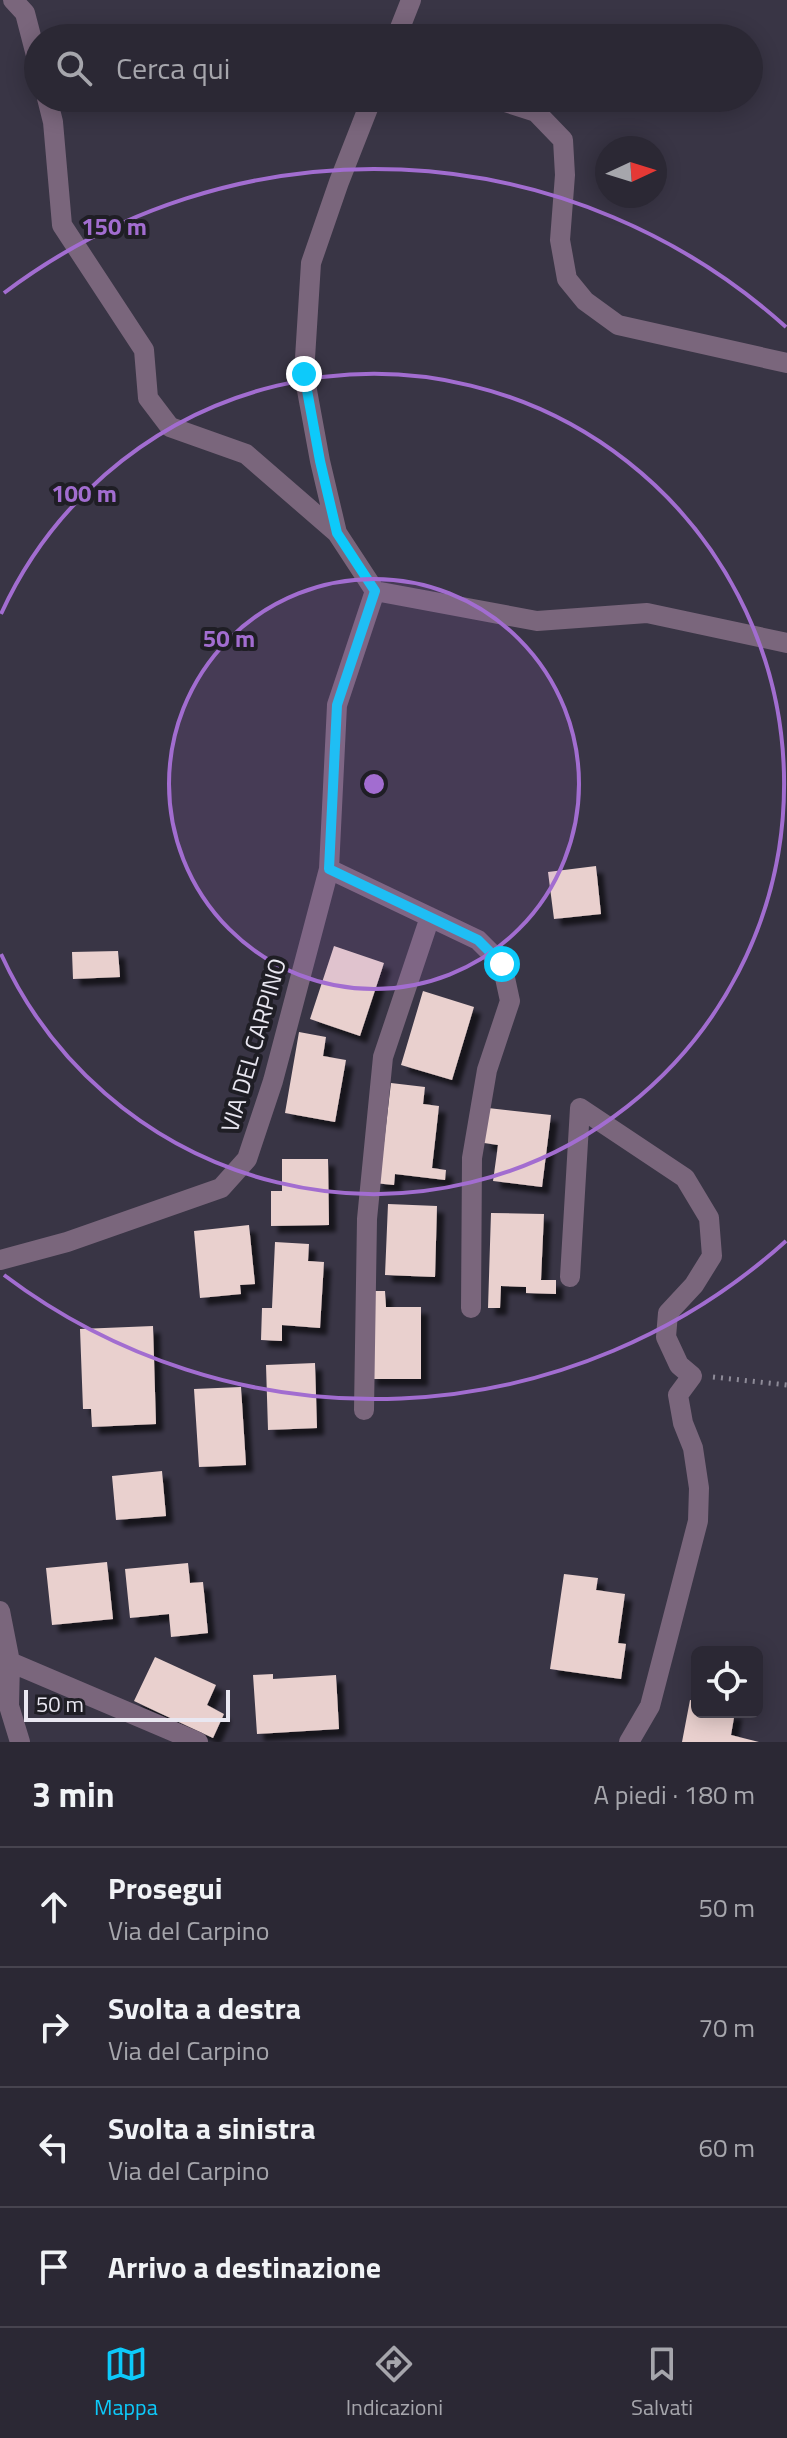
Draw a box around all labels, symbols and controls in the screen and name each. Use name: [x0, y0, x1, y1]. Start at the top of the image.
search box: [24, 24, 763, 112]
text: Cerca qui: [116, 45, 230, 91]
icon: search: [52, 46, 96, 90]
north arrow: [595, 136, 667, 208]
text: 150 m: [81, 208, 147, 244]
route end: [286, 356, 322, 392]
text: 100 m: [51, 475, 117, 511]
text: 50 m: [203, 620, 255, 656]
centre of rings: [360, 770, 388, 798]
route start: [484, 946, 520, 982]
street label: VIA DEL CARPINO: [211, 954, 295, 1136]
map controls: [691, 1646, 763, 1718]
button: locate: [691, 1646, 763, 1718]
scale bar: [24, 1686, 230, 1722]
text: 50 m: [36, 1687, 84, 1721]
text: 3 min: [32, 1768, 115, 1820]
text: A piedi · 180 m: [594, 1775, 755, 1814]
text: Prosegui: [108, 1865, 223, 1911]
icon: ahead: [32, 1885, 76, 1929]
text: 50 m: [698, 1888, 755, 1927]
text: Via del Carpino: [108, 1911, 269, 1950]
text: Svolta a destra: [108, 1985, 301, 2031]
icon: right: [32, 2005, 76, 2049]
text: 70 m: [698, 2008, 755, 2047]
text: Via del Carpino: [108, 2031, 269, 2070]
text: Svolta a sinistra: [108, 2105, 316, 2151]
icon: left: [32, 2125, 76, 2169]
text: 60 m: [698, 2128, 755, 2167]
text: Via del Carpino: [108, 2151, 269, 2190]
text: Arrivo a destinazione: [108, 2244, 381, 2290]
icon: arrive: [32, 2245, 76, 2289]
tab: Mappa: [94, 2342, 158, 2424]
tab: Indicazioni: [346, 2342, 443, 2424]
tab: Salvati: [631, 2342, 693, 2424]

